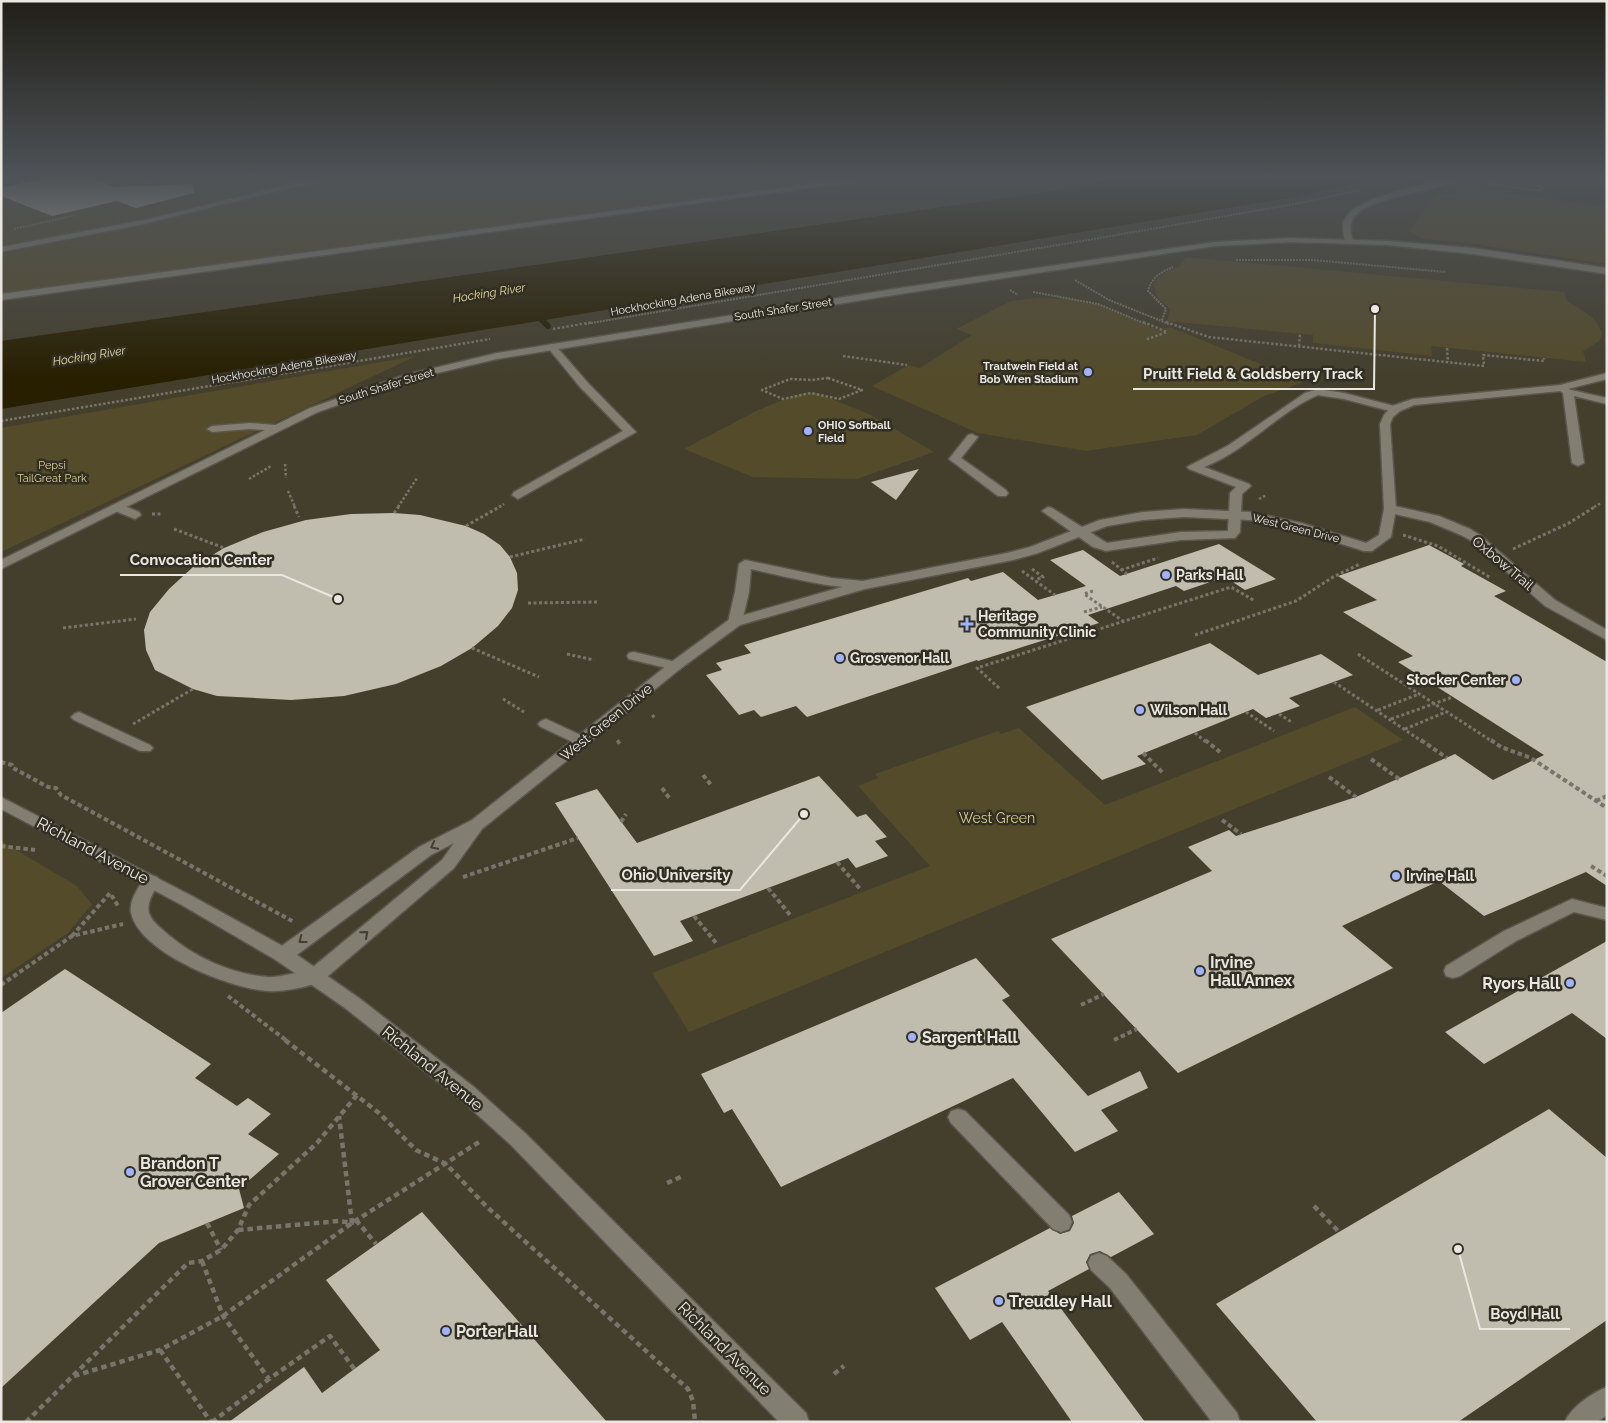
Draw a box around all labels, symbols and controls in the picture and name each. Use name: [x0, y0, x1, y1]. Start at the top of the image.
water label: Hocking River: [451, 280, 527, 306]
street label: Hockhocking Adena Bikeway: [609, 280, 757, 319]
street label: South Shafer Street: [733, 295, 833, 324]
water label: Hocking River: [51, 343, 127, 369]
street label: Hockhocking Adena Bikeway: [210, 348, 358, 387]
callout: Pruitt Field & Goldsberry Track: [1133, 359, 1374, 389]
place label: Trautwein Field at Bob Wren Stadium: [979, 360, 1079, 386]
text: Pruitt Field & Goldsberry Track: [1143, 365, 1364, 383]
street label: South Shafer Street: [337, 366, 435, 407]
marker: Trautwein Field at Bob Wren Stadium: [1082, 366, 1094, 378]
place label: OHIO Softball Field: [818, 419, 891, 445]
marker: OHIO Softball Field: [802, 425, 814, 437]
park label: Pepsi TailGreat Park: [17, 459, 87, 485]
street label: West Green Drive: [1251, 511, 1341, 546]
street label: Oxbow Trail: [1469, 533, 1537, 593]
callout: Convocation Center: [120, 545, 282, 575]
text: Convocation Center: [130, 551, 272, 569]
place label: Parks Hall: [1176, 567, 1244, 583]
marker: Parks Hall: [1160, 569, 1172, 581]
place label: Heritage Community Clinic: [978, 608, 1096, 640]
marker: Heritage Community Clinic: [960, 617, 974, 631]
place label: Grosvenor Hall: [850, 650, 950, 666]
marker: Grosvenor Hall: [834, 652, 846, 664]
place label: Stocker Center: [1406, 672, 1507, 688]
marker: Stocker Center: [1510, 674, 1522, 686]
street label: West Green Drive: [557, 680, 655, 764]
place label: Wilson Hall: [1150, 702, 1228, 718]
marker: Wilson Hall: [1134, 704, 1146, 716]
park label: West Green: [959, 810, 1035, 826]
street label: Richland Avenue: [34, 813, 152, 888]
one-way arrow: [431, 840, 440, 850]
callout: Ohio University: [611, 860, 740, 890]
text: Ohio University: [622, 866, 731, 884]
place label: Irvine Hall: [1406, 868, 1475, 884]
marker: Irvine Hall: [1390, 870, 1402, 882]
one-way arrow: [359, 931, 368, 940]
one-way arrow: [299, 935, 308, 943]
place label: Irvine Hall Annex: [1210, 953, 1292, 990]
marker: Irvine Hall Annex: [1194, 965, 1206, 977]
place label: Ryors Hall: [1482, 974, 1561, 993]
marker: Ryors Hall: [1564, 977, 1576, 989]
street label: Richland Avenue: [378, 1022, 487, 1115]
place label: Sargent Hall: [922, 1028, 1018, 1047]
marker: Sargent Hall: [906, 1031, 918, 1043]
place label: Brandon T Grover Center: [140, 1154, 247, 1191]
marker: Brandon T Grover Center: [124, 1166, 136, 1178]
place label: Treudley Hall: [1009, 1292, 1113, 1311]
marker: Treudley Hall: [993, 1295, 1005, 1307]
street label: Richland Avenue: [674, 1298, 775, 1399]
callout: Boyd Hall: [1480, 1299, 1570, 1329]
text: Boyd Hall: [1490, 1305, 1560, 1323]
place label: Porter Hall: [456, 1322, 539, 1341]
marker: Porter Hall: [440, 1325, 452, 1337]

